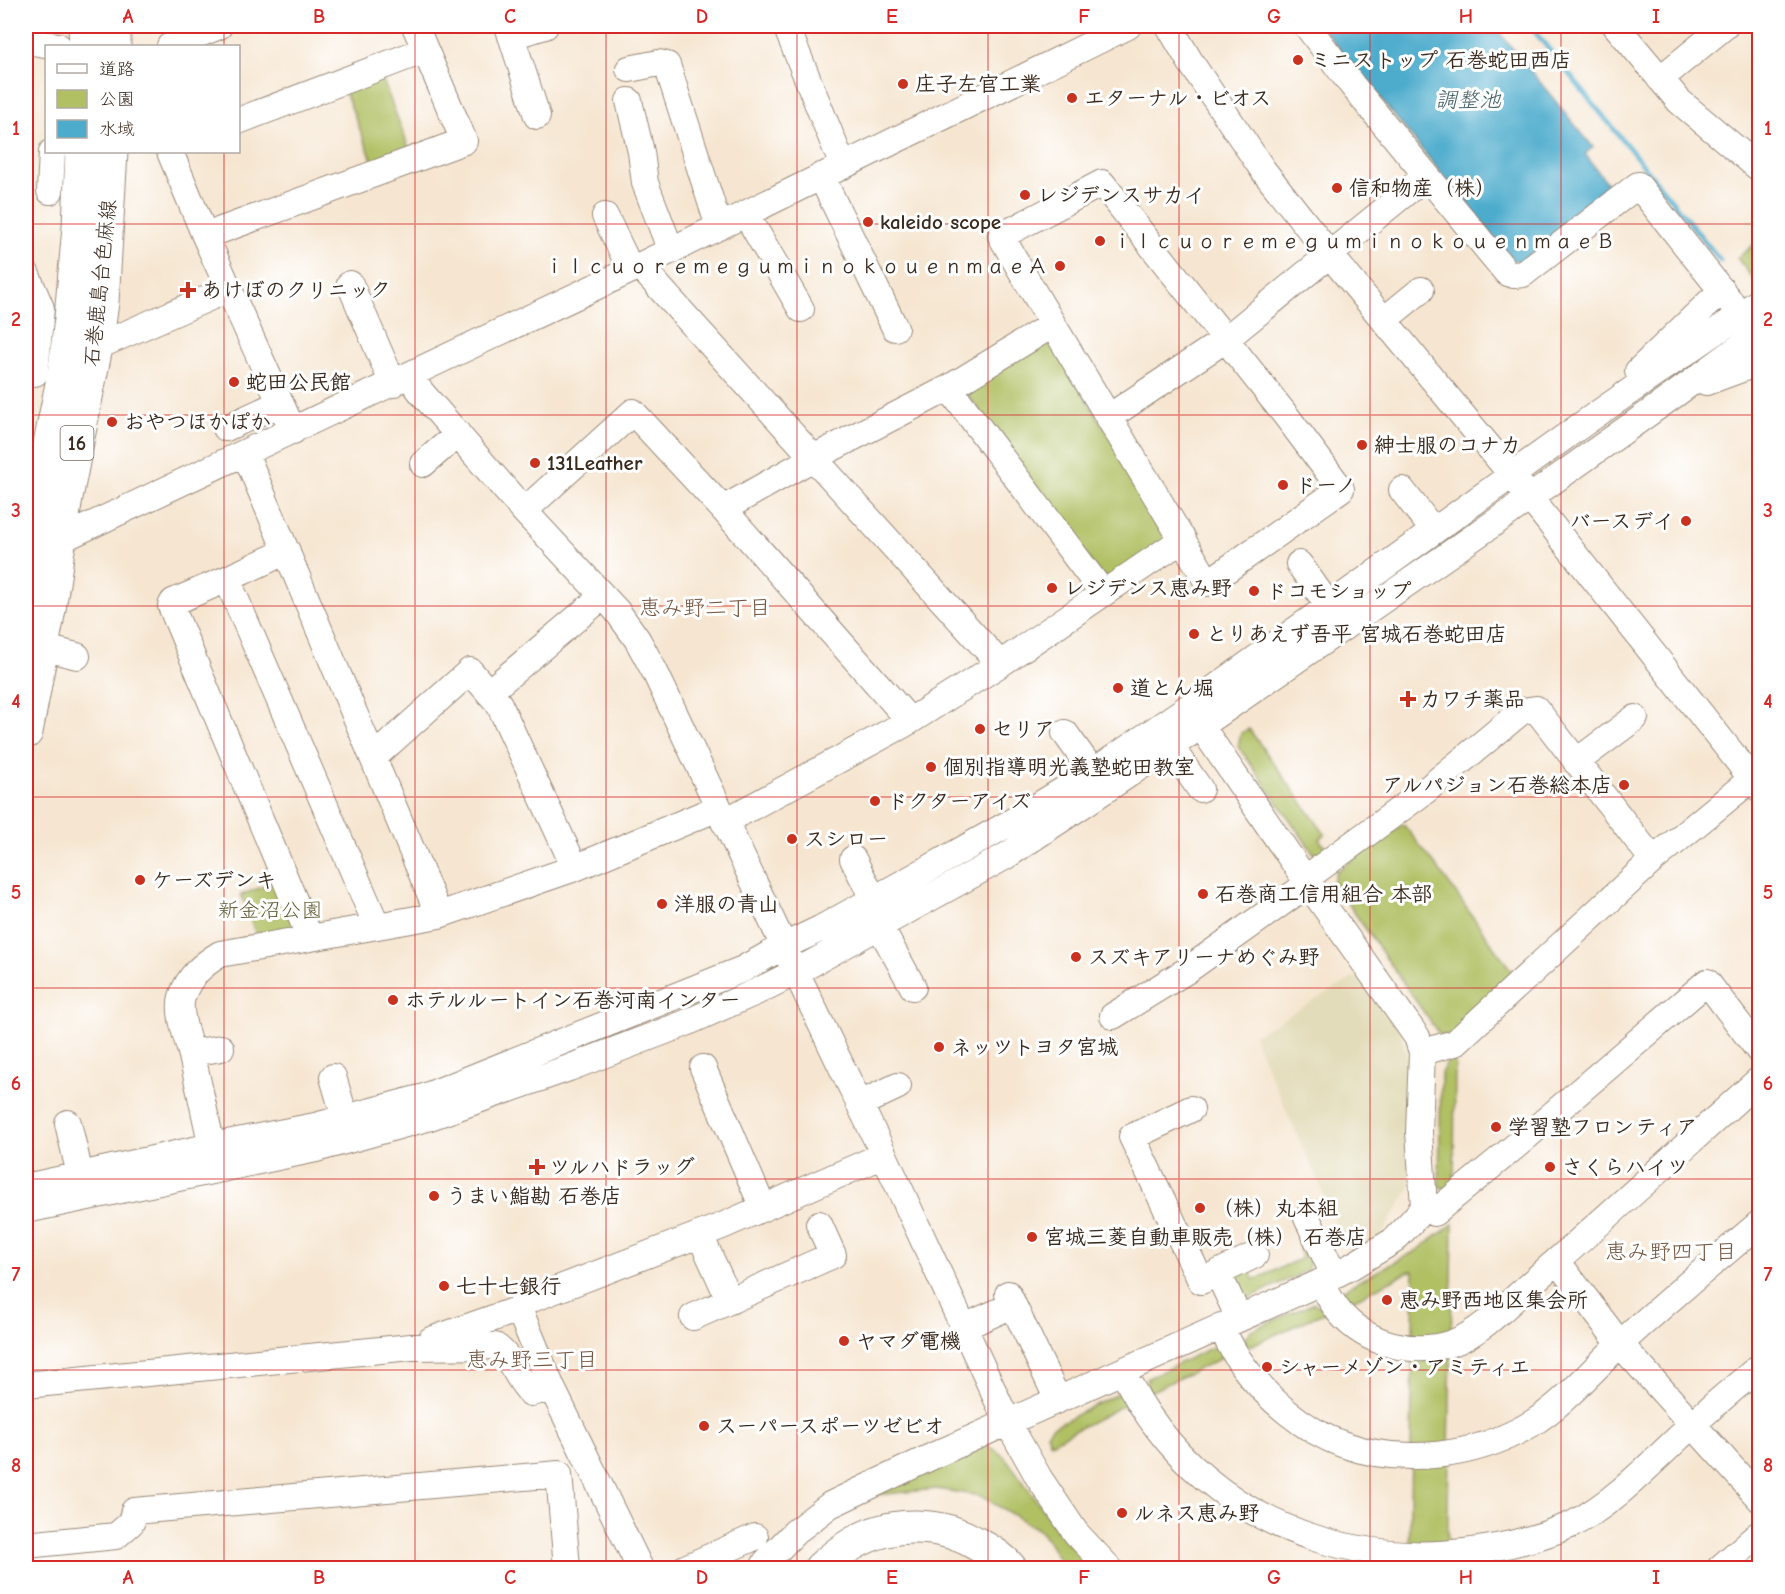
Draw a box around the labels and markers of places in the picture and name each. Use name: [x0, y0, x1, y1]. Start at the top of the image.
place label: ミニストップ 石巻蛇田西店: [1310, 48, 1572, 72]
marker: ミニストップ 石巻蛇田西店: [1291, 53, 1305, 67]
place label: 庄子左官工業: [915, 72, 1041, 96]
marker: 庄子左官工業: [896, 77, 910, 91]
place label: エターナル・ビオス: [1084, 86, 1271, 110]
marker: エターナル・ビオス: [1065, 91, 1079, 105]
place label: 信和物産（株）: [1349, 176, 1496, 200]
marker: 信和物産（株）: [1330, 181, 1344, 195]
place label: レジデンスサカイ: [1037, 183, 1205, 207]
marker: レジデンスサカイ: [1018, 188, 1032, 202]
place label: kaleido scope: [880, 210, 1001, 234]
marker: kaleido scope: [861, 215, 875, 229]
place label: ｉｌｃｕｏｒｅｍｅｇｕｍｉｎｏｋｏｕｅｎｍａｅＢ: [1112, 229, 1616, 253]
marker: ｉｌｃｕｏｒｅｍｅｇｕｍｉｎｏｋｏｕｅｎｍａｅＢ: [1093, 234, 1107, 248]
place label: ｉｌｃｕｏｒｅｍｅｇｕｍｉｎｏｋｏｕｅｎｍａｅＡ: [544, 254, 1048, 278]
marker: ｉｌｃｕｏｒｅｍｅｇｕｍｉｎｏｋｏｕｅｎｍａｅＡ: [1053, 259, 1067, 273]
place label: あけぼのクリニック: [201, 278, 391, 302]
marker: あけぼのクリニック: [179, 281, 197, 299]
place label: 蛇田公民館: [246, 370, 351, 394]
marker: 蛇田公民館: [227, 375, 241, 389]
place label: おやつほかぽか: [124, 410, 271, 434]
marker: おやつほかぽか: [105, 415, 119, 429]
place label: 紳士服のコナカ: [1374, 433, 1521, 457]
marker: 紳士服のコナカ: [1355, 438, 1369, 452]
place label: 131Leather: [547, 451, 643, 475]
marker: 131Leather: [528, 456, 542, 470]
place label: ドーノ: [1295, 473, 1356, 497]
marker: ドーノ: [1276, 478, 1290, 492]
place label: バースデイ: [1569, 509, 1674, 533]
marker: バースデイ: [1679, 514, 1693, 528]
place label: レジデンス恵み野: [1064, 576, 1232, 600]
place label: ドコモショップ: [1266, 579, 1411, 603]
marker: レジデンス恵み野: [1045, 581, 1059, 595]
marker: ドコモショップ: [1247, 584, 1261, 598]
place label: とりあえず吾平 宮城石巻蛇田店: [1206, 622, 1507, 646]
marker: とりあえず吾平 宮城石巻蛇田店: [1187, 627, 1201, 641]
place label: 道とん堀: [1130, 676, 1214, 700]
marker: 道とん堀: [1111, 681, 1125, 695]
place label: カワチ薬品: [1420, 687, 1525, 711]
marker: カワチ薬品: [1401, 692, 1415, 706]
place label: セリア: [992, 717, 1055, 741]
marker: セリア: [973, 722, 987, 736]
place label: 個別指導明光義塾蛇田教室: [943, 755, 1195, 779]
marker: 個別指導明光義塾蛇田教室: [924, 760, 938, 774]
place label: アルパジョン石巻総本店: [1382, 773, 1612, 797]
marker: アルパジョン石巻総本店: [1617, 778, 1631, 792]
place label: ドクターアイズ: [887, 789, 1031, 813]
marker: ドクターアイズ: [868, 794, 882, 808]
place label: スシロー: [804, 827, 888, 851]
marker: スシロー: [785, 832, 799, 846]
place label: ケーズデンキ: [152, 868, 276, 892]
marker: ケーズデンキ: [133, 873, 147, 887]
place label: 石巻商工信用組合 本部: [1215, 882, 1432, 906]
marker: 石巻商工信用組合 本部: [1196, 887, 1210, 901]
place label: 洋服の青山: [674, 892, 779, 916]
marker: 洋服の青山: [655, 897, 669, 911]
place label: スズキアリーナめぐみ野: [1088, 945, 1319, 969]
marker: スズキアリーナめぐみ野: [1069, 950, 1083, 964]
place label: ホテルルートイン石巻河南インター: [405, 988, 741, 1012]
marker: ホテルルートイン石巻河南インター: [386, 993, 400, 1007]
place label: ネッツトヨタ宮城: [951, 1035, 1118, 1059]
marker: ネッツトヨタ宮城: [932, 1040, 946, 1054]
place label: 学習塾フロンティア: [1508, 1115, 1697, 1139]
marker: 学習塾フロンティア: [1489, 1120, 1503, 1134]
place label: ツルハドラッグ: [549, 1155, 695, 1179]
place label: さくらハイツ: [1562, 1155, 1688, 1179]
marker: ツルハドラッグ: [530, 1160, 544, 1174]
marker: さくらハイツ: [1543, 1160, 1557, 1174]
place label: うまい鮨勘 石巻店: [446, 1184, 621, 1208]
marker: うまい鮨勘 石巻店: [427, 1189, 441, 1203]
place label: （株）丸本組: [1212, 1196, 1338, 1220]
marker: （株）丸本組: [1193, 1201, 1207, 1215]
place label: 宮城三菱自動車販売（株） 石巻店: [1044, 1225, 1366, 1249]
marker: 宮城三菱自動車販売（株） 石巻店: [1025, 1230, 1039, 1244]
place label: 七十七銀行: [456, 1274, 561, 1298]
marker: 七十七銀行: [437, 1279, 451, 1293]
place label: 恵み野西地区集会所: [1399, 1288, 1588, 1312]
marker: 恵み野西地区集会所: [1380, 1293, 1394, 1307]
place label: ヤマダ電機: [856, 1329, 961, 1353]
marker: ヤマダ電機: [837, 1334, 851, 1348]
place label: シャーメゾン・アミティエ: [1279, 1355, 1530, 1379]
marker: シャーメゾン・アミティエ: [1260, 1360, 1274, 1374]
place label: スーパースポーツゼビオ: [716, 1414, 944, 1438]
marker: スーパースポーツゼビオ: [697, 1419, 711, 1433]
place label: ルネス恵み野: [1134, 1501, 1260, 1525]
marker: ルネス恵み野: [1115, 1506, 1129, 1520]

